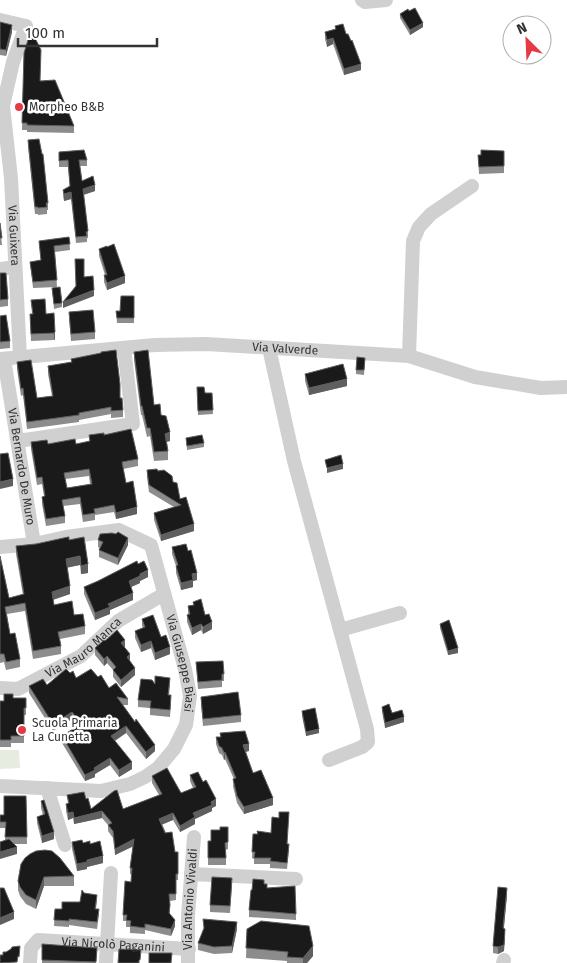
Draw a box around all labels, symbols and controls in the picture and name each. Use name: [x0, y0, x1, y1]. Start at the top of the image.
scale bar: [18, 15, 156, 47]
north arrow: [502, 15, 552, 65]
text: N: [514, 19, 530, 38]
text: 100 m: [25, 24, 65, 42]
place label: Morpheo B&B: [29, 100, 104, 114]
marker: Morpheo B&B: [13, 101, 25, 113]
street label: Via Guixera: [5, 205, 22, 266]
street label: Via Valverde: [252, 340, 319, 358]
street label: Via Bernardo De Muro: [5, 407, 38, 526]
street label: Via Giuseppe Biasi: [163, 613, 197, 713]
street label: Via Mauro Manca: [43, 615, 124, 680]
place label: Scuola Primaria La Cunetta: [32, 716, 117, 744]
marker: Scuola Primaria La Cunetta: [16, 724, 28, 736]
street label: Via Antonio Vivaldi: [181, 848, 200, 950]
street label: Via Nicolò Paganini: [61, 934, 165, 955]

